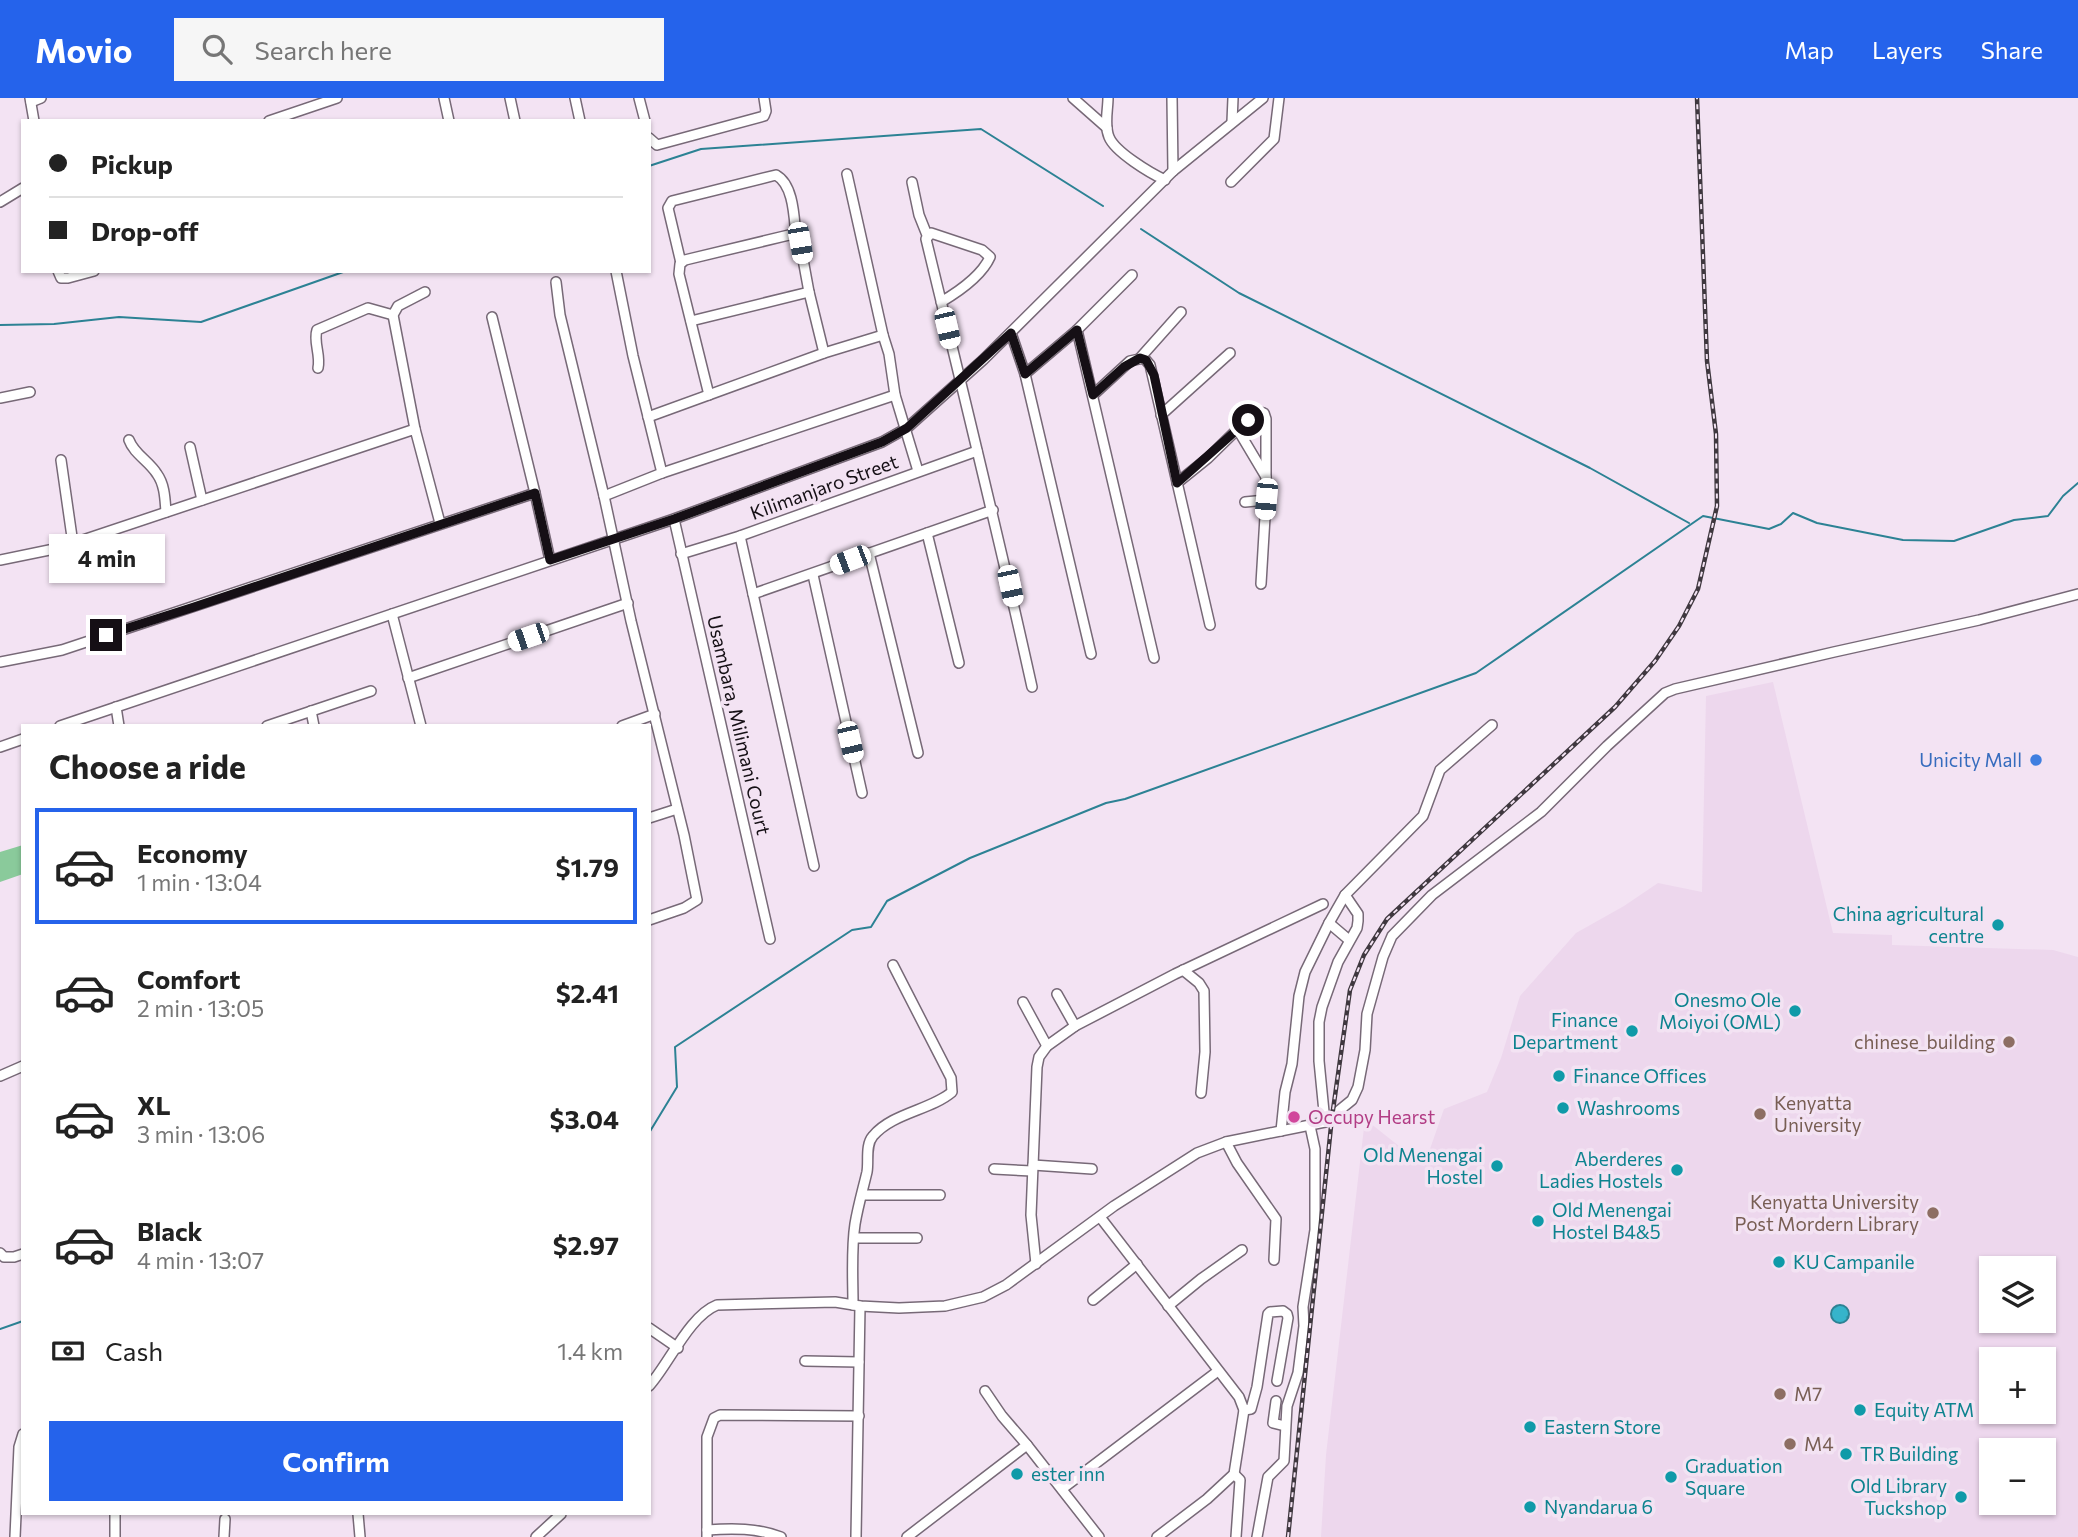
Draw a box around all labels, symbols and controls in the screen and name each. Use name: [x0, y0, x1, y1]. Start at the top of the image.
search box: [174, 18, 664, 81]
text: Movio: [35, 29, 132, 70]
icon: search: [198, 30, 236, 68]
text: Search here: [254, 34, 392, 65]
text: Map: [1785, 35, 1834, 64]
text: Layers: [1872, 35, 1943, 64]
text: Share: [1981, 35, 2043, 64]
text: Pickup: [91, 148, 173, 179]
text: Drop-off: [91, 215, 198, 246]
car: [787, 220, 814, 266]
car: [933, 305, 962, 351]
route start: [1232, 404, 1264, 436]
street label: Kilimanjaro Street: [747, 449, 901, 524]
car: [1254, 477, 1279, 521]
callout: 4 min: [48, 533, 164, 582]
car: [827, 543, 874, 577]
text: 4 min: [78, 544, 136, 572]
car: [996, 563, 1025, 609]
street label: Usambara, Milimani Court: [703, 613, 776, 837]
route end: [90, 619, 122, 651]
car: [505, 620, 552, 654]
car: [836, 719, 865, 765]
text: Choose a ride: [49, 746, 246, 786]
place label: Unicity Mall: [1919, 748, 2022, 771]
marker: Unicity Mall: [2028, 752, 2044, 768]
icon: car: [53, 835, 116, 898]
text: Economy: [137, 837, 248, 868]
text: $1.79: [556, 851, 619, 882]
text: 1 min · 13:04: [137, 868, 262, 896]
place label: China agricultural centre: [1833, 902, 1984, 947]
marker: China agricultural centre: [1990, 917, 2006, 933]
icon: car: [53, 961, 116, 1024]
text: Comfort: [137, 963, 240, 994]
text: $2.41: [556, 977, 619, 1008]
place label: Onesmo Ole Moiyoi (OML): [1659, 988, 1781, 1033]
text: 2 min · 13:05: [137, 994, 264, 1022]
marker: Onesmo Ole Moiyoi (OML): [1787, 1003, 1803, 1019]
place label: Finance Department: [1512, 1008, 1618, 1053]
marker: Finance Department: [1624, 1023, 1640, 1039]
place label: chinese_building: [1854, 1030, 1995, 1053]
marker: chinese_building: [2001, 1034, 2017, 1050]
place label: Finance Offices: [1573, 1064, 1707, 1087]
marker: Finance Offices: [1551, 1068, 1567, 1084]
icon: car: [53, 1087, 116, 1150]
text: XL: [137, 1089, 171, 1120]
place label: Kenyatta University: [1774, 1091, 1862, 1136]
place label: Washrooms: [1577, 1096, 1680, 1119]
marker: Washrooms: [1555, 1100, 1571, 1116]
text: $3.04: [550, 1103, 619, 1134]
place label: Occupy Hearst: [1308, 1105, 1435, 1128]
marker: Kenyatta University: [1752, 1106, 1768, 1122]
marker: Occupy Hearst: [1286, 1109, 1302, 1125]
text: 3 min · 13:06: [137, 1120, 265, 1148]
place label: Old Menengai Hostel: [1363, 1143, 1483, 1188]
place label: Aberderes Ladies Hostels: [1539, 1147, 1663, 1192]
marker: Old Menengai Hostel: [1489, 1158, 1505, 1174]
marker: Aberderes Ladies Hostels: [1669, 1162, 1685, 1178]
place label: Kenyatta University Post Mordern Library: [1735, 1190, 1919, 1235]
place label: Old Menengai Hostel B4&5: [1552, 1198, 1672, 1243]
marker: Kenyatta University Post Mordern Library: [1925, 1205, 1941, 1221]
icon: car: [53, 1213, 116, 1276]
marker: Old Menengai Hostel B4&5: [1530, 1213, 1546, 1229]
text: Black: [137, 1215, 203, 1246]
text: $2.97: [553, 1229, 619, 1260]
text: 4 min · 13:07: [137, 1246, 264, 1274]
place label: KU Campanile: [1793, 1250, 1915, 1273]
marker: KU Campanile: [1771, 1254, 1787, 1270]
map controls: [1979, 1256, 2056, 1515]
button: layers: [1979, 1256, 2056, 1333]
icon: cash: [49, 1332, 87, 1370]
text: Cash: [105, 1335, 163, 1366]
text: 1.4 km: [557, 1337, 623, 1365]
button: +: [1979, 1347, 2056, 1424]
place label: M7: [1794, 1382, 1822, 1405]
marker: M7: [1772, 1386, 1788, 1402]
place label: Equity ATM: [1874, 1398, 1974, 1421]
marker: Equity ATM: [1852, 1402, 1868, 1418]
place label: Eastern Store: [1544, 1415, 1661, 1438]
marker: Eastern Store: [1522, 1419, 1538, 1435]
button: Confirm: [49, 1421, 623, 1501]
place label: M4: [1804, 1432, 1834, 1455]
marker: M4: [1782, 1436, 1798, 1452]
button: −: [1979, 1438, 2056, 1515]
place label: TR Building: [1860, 1442, 1958, 1465]
marker: TR Building: [1838, 1446, 1854, 1462]
place label: Graduation Square: [1685, 1454, 1783, 1499]
place label: ester inn: [1031, 1462, 1105, 1485]
marker: ester inn: [1009, 1466, 1025, 1482]
marker: Graduation Square: [1663, 1469, 1679, 1485]
place label: Old Library Tuckshop: [1850, 1474, 1947, 1519]
marker: Old Library Tuckshop: [1953, 1489, 1969, 1505]
place label: Nyandarua 6: [1544, 1495, 1653, 1518]
marker: Nyandarua 6: [1522, 1499, 1538, 1515]

